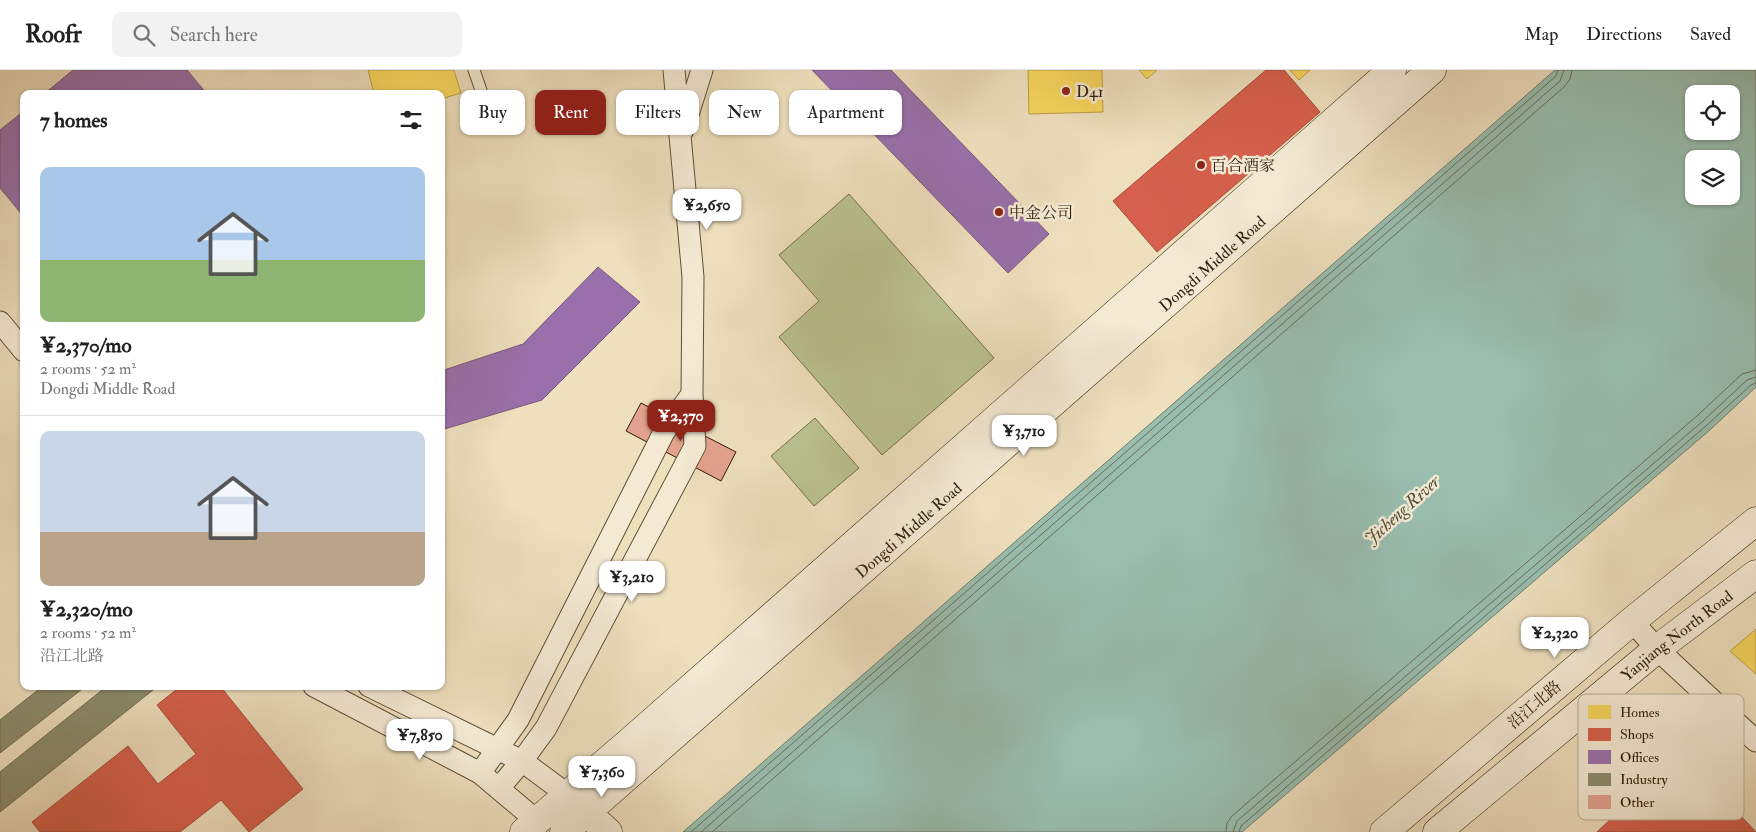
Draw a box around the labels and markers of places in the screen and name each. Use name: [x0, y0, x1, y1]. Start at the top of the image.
place label: D41: [1076, 82, 1103, 102]
marker: D41: [1060, 85, 1072, 97]
place label: 百合酒家: [1211, 156, 1275, 176]
marker: 百合酒家: [1195, 159, 1207, 171]
pin: ¥2,650: [666, 189, 748, 231]
place label: 中金公司: [1009, 203, 1073, 223]
marker: 中金公司: [993, 206, 1005, 218]
pin: ¥2,370: [640, 400, 722, 442]
pin: ¥3,710: [983, 414, 1065, 457]
pin: ¥3,210: [591, 560, 673, 603]
pin: ¥2,320: [1514, 616, 1596, 659]
pin: ¥7,850: [379, 718, 461, 761]
pin: ¥7,360: [561, 756, 643, 798]

